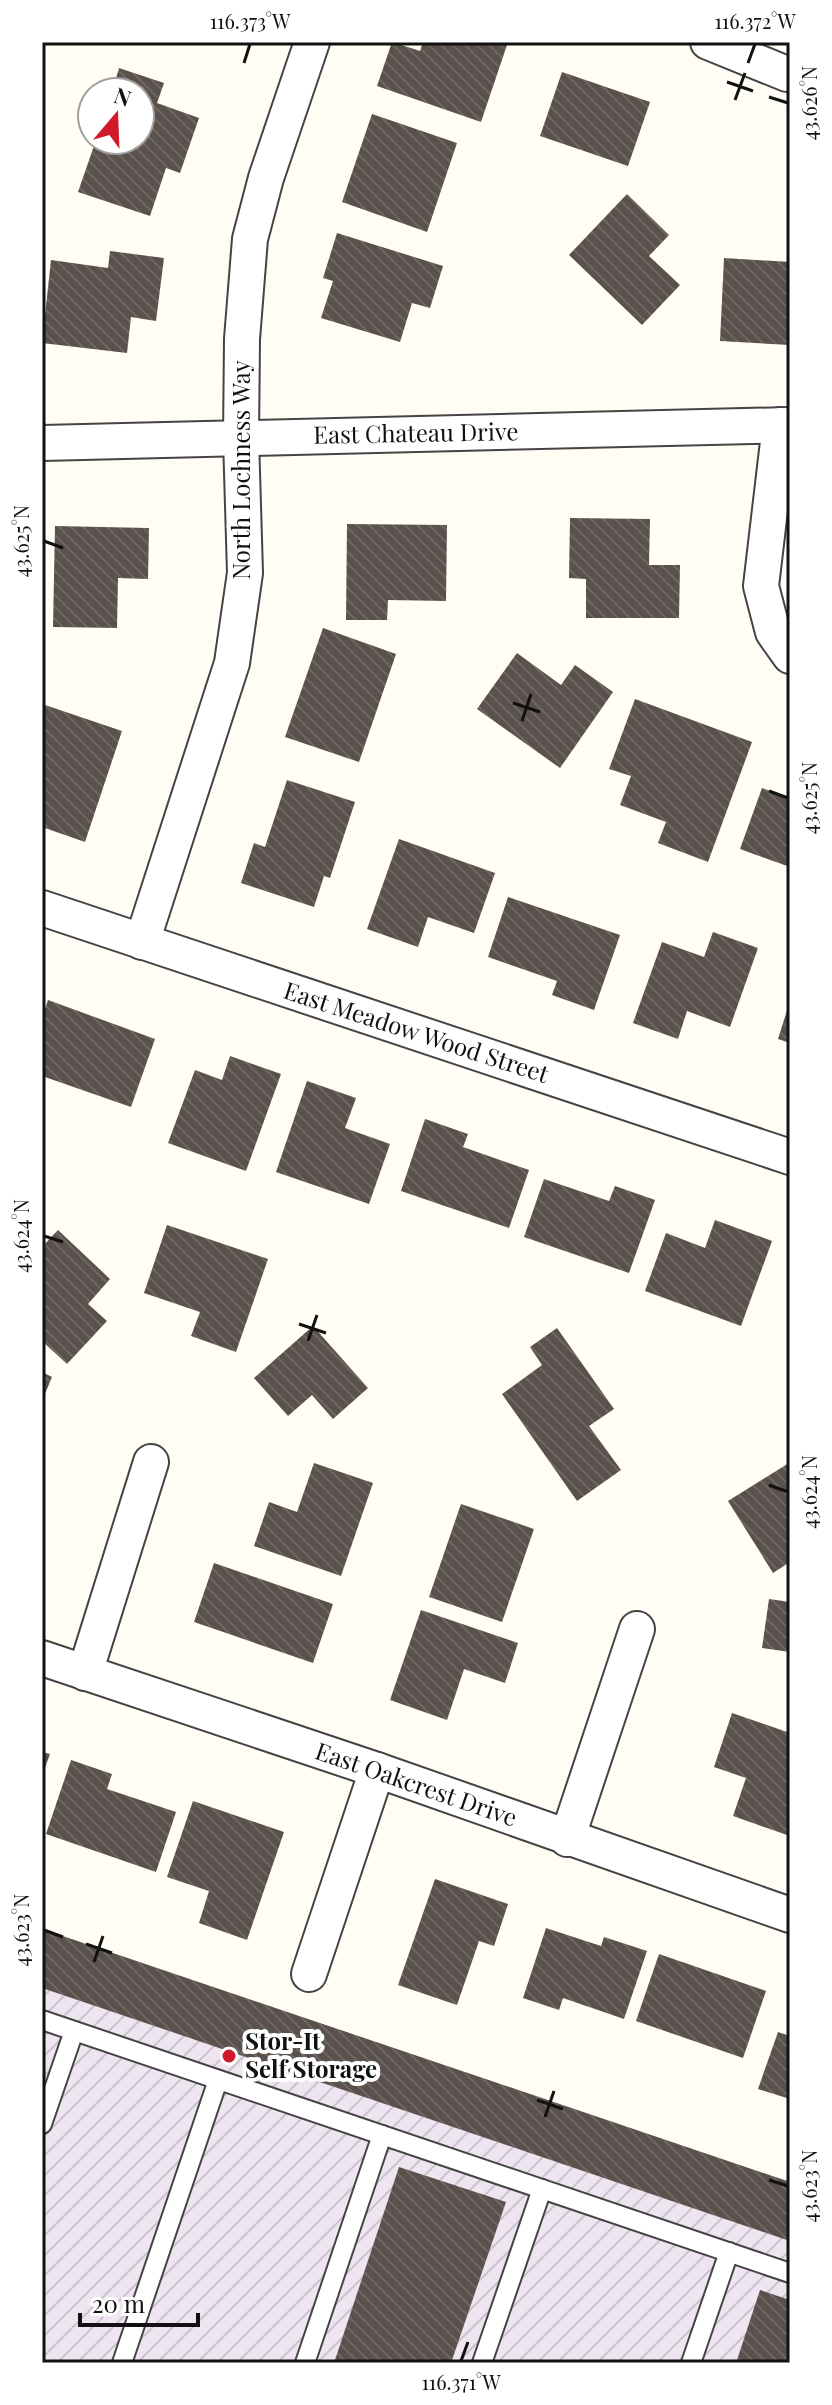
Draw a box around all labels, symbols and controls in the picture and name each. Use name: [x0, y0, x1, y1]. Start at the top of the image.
text: 116.373°W: [210, 7, 291, 34]
text: 116.372°W: [714, 7, 797, 34]
text: 43.626°N: [795, 66, 822, 140]
north arrow: [76, 76, 156, 156]
text: N: [110, 79, 135, 113]
street label: North Lochness Way: [224, 360, 256, 580]
street label: East Chateau Drive: [313, 414, 519, 450]
text: 43.625°N: [7, 505, 34, 577]
text: 43.625°N: [795, 762, 822, 834]
street label: East Meadow Wood Street: [280, 973, 554, 1089]
text: 43.624°N: [7, 1199, 34, 1273]
text: 43.624°N: [795, 1455, 822, 1529]
street label: East Oakcrest Drive: [312, 1734, 522, 1833]
text: 43.623°N: [7, 1894, 34, 1966]
place label: Stor-It Self Storage: [245, 2024, 377, 2084]
marker: Stor-It Self Storage: [220, 2047, 238, 2065]
text: 43.623°N: [795, 2150, 822, 2222]
scale bar: [80, 2277, 198, 2327]
text: 20 m: [92, 2287, 145, 2319]
text: 116.371°W: [421, 2368, 501, 2395]

